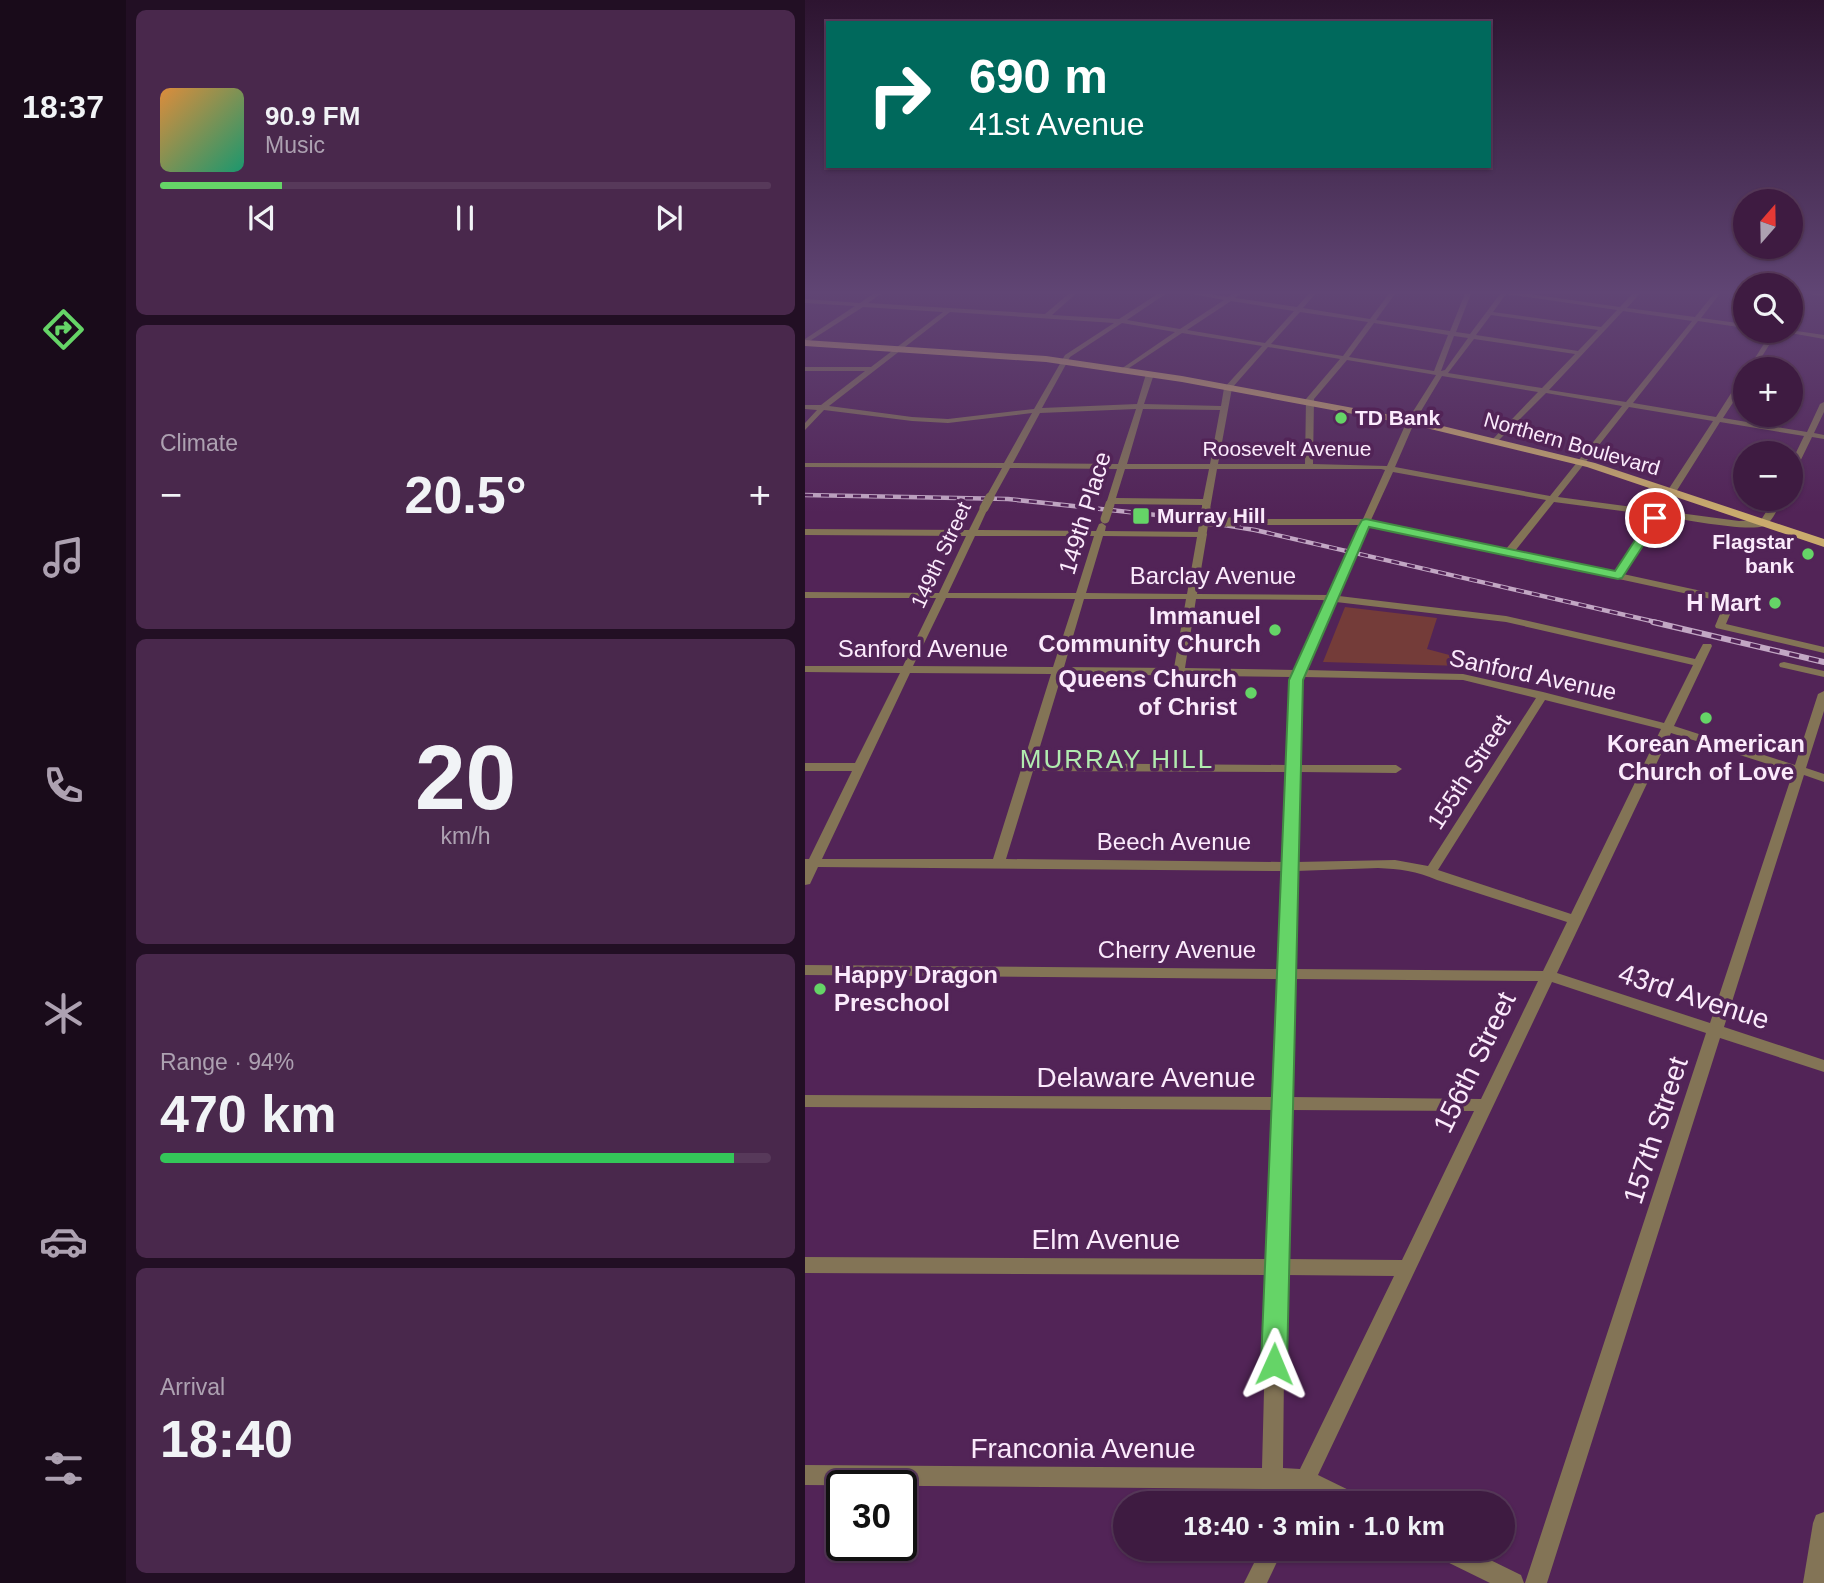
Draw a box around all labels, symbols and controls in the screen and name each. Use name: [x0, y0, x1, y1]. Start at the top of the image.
icon: right: [854, 49, 945, 140]
text: 690 m: [969, 49, 1108, 103]
text: 18:37: [22, 89, 104, 125]
text: 90.9 FM: [265, 101, 360, 131]
text: 41st Avenue: [969, 106, 1145, 142]
text: Music: [265, 132, 325, 158]
north arrow: [1733, 189, 1803, 259]
map controls: [1733, 189, 1803, 511]
icon: previous: [243, 199, 281, 237]
icon: pause: [446, 199, 484, 237]
icon: next: [650, 199, 688, 237]
button: search: [1733, 273, 1803, 343]
icon: directions: [39, 305, 88, 354]
button: +: [1733, 357, 1803, 427]
place label: TD Bank: [1355, 406, 1441, 429]
street label: Northern Boulevard: [1481, 407, 1663, 480]
marker: TD Bank: [1333, 410, 1349, 426]
text: Climate: [160, 430, 238, 456]
street label: Roosevelt Avenue: [1203, 437, 1371, 460]
button: −: [1733, 441, 1803, 511]
street label: 149th Place: [1053, 448, 1116, 577]
text: 20.5°: [404, 466, 527, 524]
text: −: [160, 474, 182, 516]
text: +: [749, 474, 771, 516]
pin: [1625, 488, 1685, 548]
street label: 149th Street: [906, 498, 975, 611]
icon: arrive: [1636, 499, 1674, 537]
place label: Murray Hill: [1157, 504, 1266, 527]
marker: Murray Hill: [1131, 506, 1151, 526]
place label: Flagstar bank: [1712, 530, 1794, 577]
icon: music: [39, 533, 88, 582]
marker: Flagstar bank: [1800, 546, 1816, 562]
street label: Barclay Avenue: [1130, 562, 1296, 589]
place label: H Mart: [1686, 589, 1761, 616]
marker: H Mart: [1767, 595, 1783, 611]
place label: Immanuel Community Church: [1038, 602, 1261, 657]
marker: Immanuel Community Church: [1267, 622, 1283, 638]
street label: Sanford Avenue: [838, 635, 1008, 662]
street label: Sanford Avenue: [1447, 644, 1619, 705]
place label: Queens Church of Christ: [1058, 665, 1237, 720]
marker: Queens Church of Christ: [1243, 685, 1259, 701]
street label: 155th Street: [1422, 709, 1516, 834]
marker: Korean American Church of Love: [1698, 710, 1714, 726]
text: 20: [415, 727, 516, 828]
place label: Korean American Church of Love: [1607, 730, 1805, 785]
district label: MURRAY HILL: [1020, 744, 1214, 774]
icon: phone: [39, 761, 88, 810]
text: km/h: [441, 823, 490, 849]
street label: Beech Avenue: [1097, 828, 1251, 855]
street label: Cherry Avenue: [1098, 936, 1256, 963]
street label: 43rd Avenue: [1615, 958, 1773, 1035]
place label: Happy Dragon Preschool: [834, 961, 998, 1016]
marker: Happy Dragon Preschool: [812, 981, 828, 997]
street label: 156th Street: [1427, 987, 1522, 1138]
icon: climate: [39, 989, 88, 1038]
text: Range · 94%: [160, 1049, 294, 1075]
street label: 157th Street: [1617, 1053, 1694, 1207]
street label: Delaware Avenue: [1037, 1062, 1255, 1093]
text: 470 km: [160, 1085, 336, 1143]
icon: car: [39, 1217, 88, 1266]
street label: Elm Avenue: [1032, 1224, 1180, 1255]
position arrow: [1237, 1327, 1311, 1401]
text: Arrival: [160, 1374, 225, 1400]
text: 18:40: [160, 1410, 293, 1468]
street label: Franconia Avenue: [970, 1433, 1196, 1464]
icon: filters: [39, 1444, 88, 1493]
speed limit sign: 30: [826, 1470, 917, 1561]
text: 18:40 · 3 min · 1.0 km: [1183, 1511, 1445, 1541]

